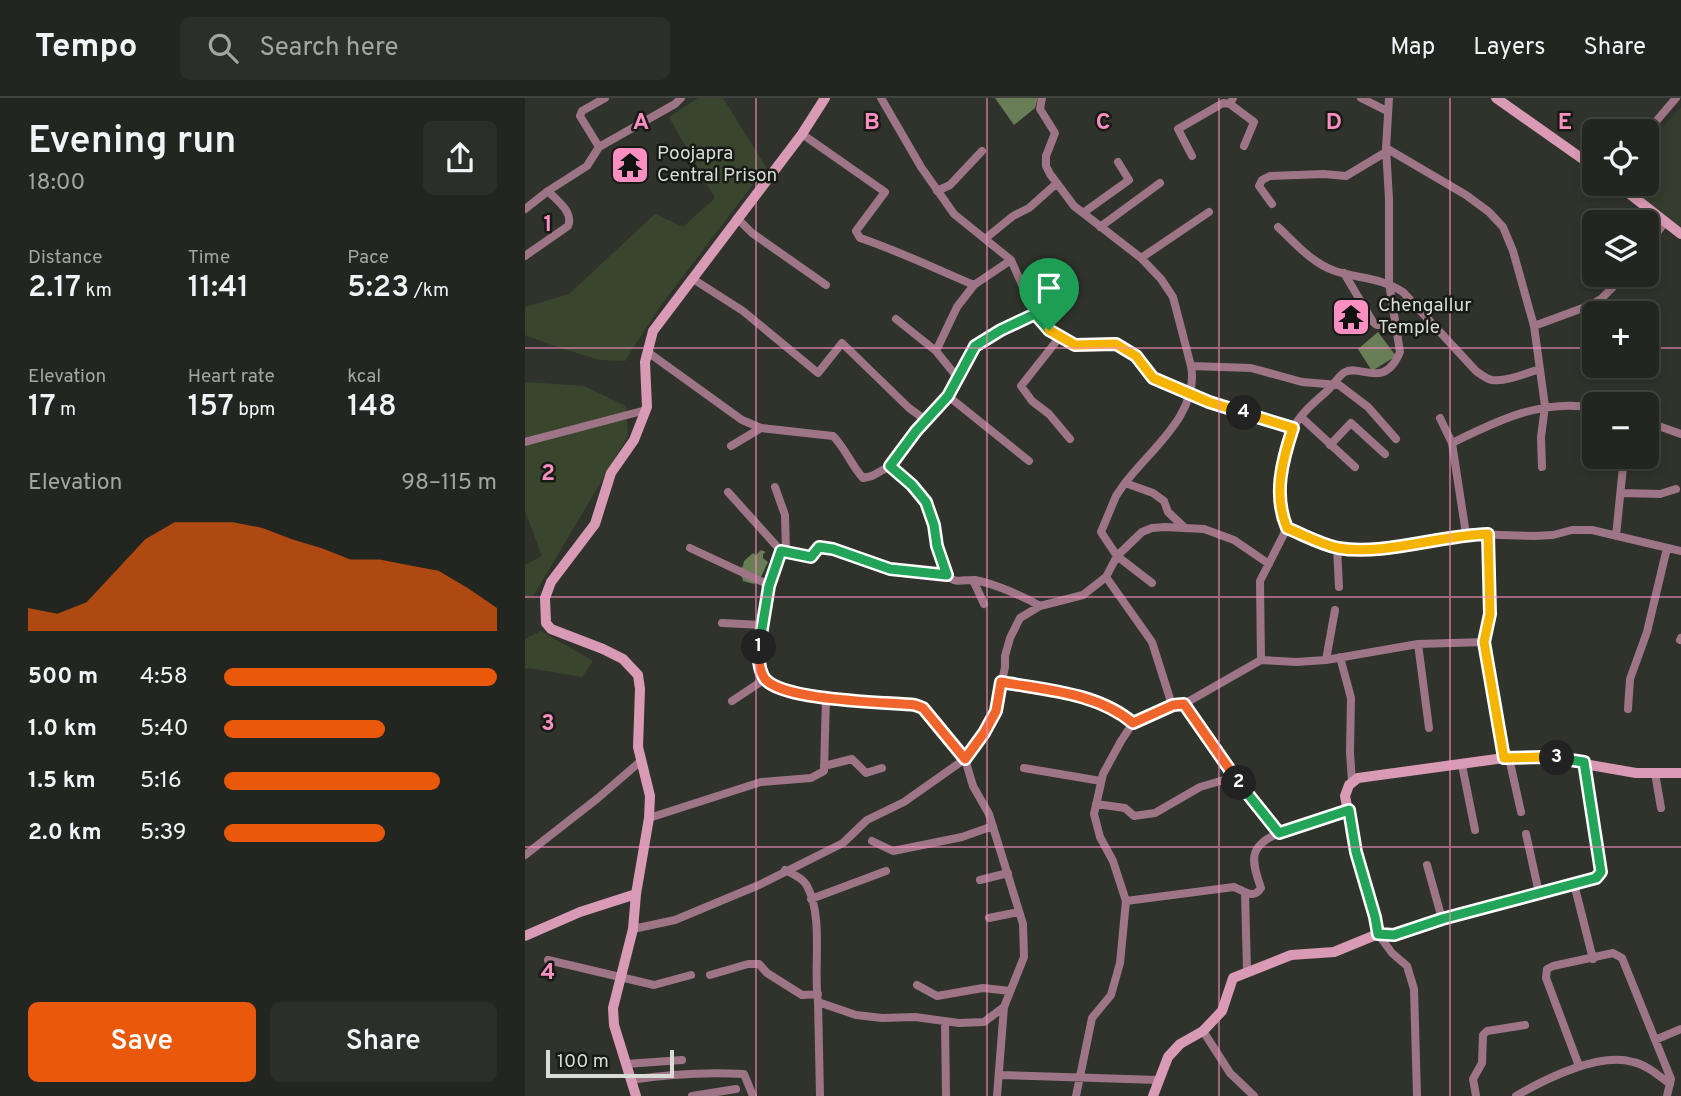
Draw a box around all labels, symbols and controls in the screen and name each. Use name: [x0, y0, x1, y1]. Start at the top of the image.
search box: [180, 17, 670, 80]
text: Tempo: [35, 27, 138, 69]
icon: search: [204, 29, 242, 67]
text: Search here: [260, 32, 398, 65]
text: Map: [1390, 33, 1435, 63]
text: Layers: [1473, 33, 1545, 63]
text: Share: [1583, 33, 1646, 63]
text: A: [633, 109, 649, 138]
text: B: [864, 109, 880, 138]
text: C: [1096, 109, 1110, 138]
text: D: [1326, 109, 1342, 138]
text: E: [1558, 109, 1572, 138]
text: Evening run: [28, 118, 236, 167]
map controls: [1582, 119, 1659, 469]
button: locate: [1582, 119, 1659, 196]
button: share: [423, 121, 497, 195]
place label: Poojapra Central Prison: [657, 142, 777, 188]
temple icon: Poojapra Central Prison: [609, 144, 651, 186]
text: 18:00: [28, 169, 85, 198]
button: layers: [1582, 210, 1659, 287]
text: 1: [543, 211, 553, 240]
text: Distance: [28, 246, 103, 270]
text: Time: [188, 246, 230, 270]
text: Pace: [347, 246, 389, 270]
pin: [1019, 258, 1079, 330]
icon: arrive: [1030, 269, 1068, 307]
text: 2.17: [28, 270, 81, 307]
text: 11:41: [188, 270, 249, 307]
text: 5:23: [347, 270, 409, 307]
text: km: [81, 279, 112, 303]
text: /km: [409, 279, 449, 303]
place label: Chengallur Temple: [1378, 294, 1472, 340]
temple icon: Chengallur Temple: [1330, 296, 1372, 338]
button: +: [1582, 301, 1659, 378]
text: Elevation: [28, 365, 106, 389]
text: Heart rate: [188, 365, 275, 389]
text: kcal: [347, 365, 381, 389]
text: 17: [28, 389, 56, 426]
text: 157: [188, 389, 234, 426]
text: 148: [347, 389, 397, 426]
button: −: [1582, 392, 1659, 469]
pin: 4: [1227, 396, 1261, 430]
text: m: [56, 398, 76, 422]
text: bpm: [234, 398, 275, 422]
text: 4: [1237, 400, 1250, 424]
text: 2: [541, 460, 555, 489]
text: Elevation: [28, 469, 123, 498]
text: 98–115 m: [401, 469, 497, 498]
pin: 1: [741, 630, 777, 664]
text: 1: [755, 634, 762, 658]
text: 500 m: [28, 663, 98, 692]
text: 4:58: [140, 663, 188, 692]
text: 3: [541, 710, 555, 739]
text: 1.0 km: [28, 715, 97, 744]
text: 5:40: [140, 715, 189, 744]
pin: 3: [1539, 740, 1575, 776]
text: 3: [1551, 745, 1562, 769]
pin: 2: [1221, 766, 1257, 800]
text: 1.5 km: [28, 767, 96, 796]
text: 5:16: [140, 767, 182, 796]
text: 2: [1233, 770, 1244, 794]
text: 2.0 km: [28, 819, 102, 848]
text: 5:39: [140, 819, 187, 848]
text: 4: [541, 959, 555, 988]
button: Save: [28, 1002, 256, 1082]
button: Share: [270, 1002, 497, 1082]
scale bar: [546, 1047, 674, 1079]
text: 100 m: [557, 1050, 609, 1074]

